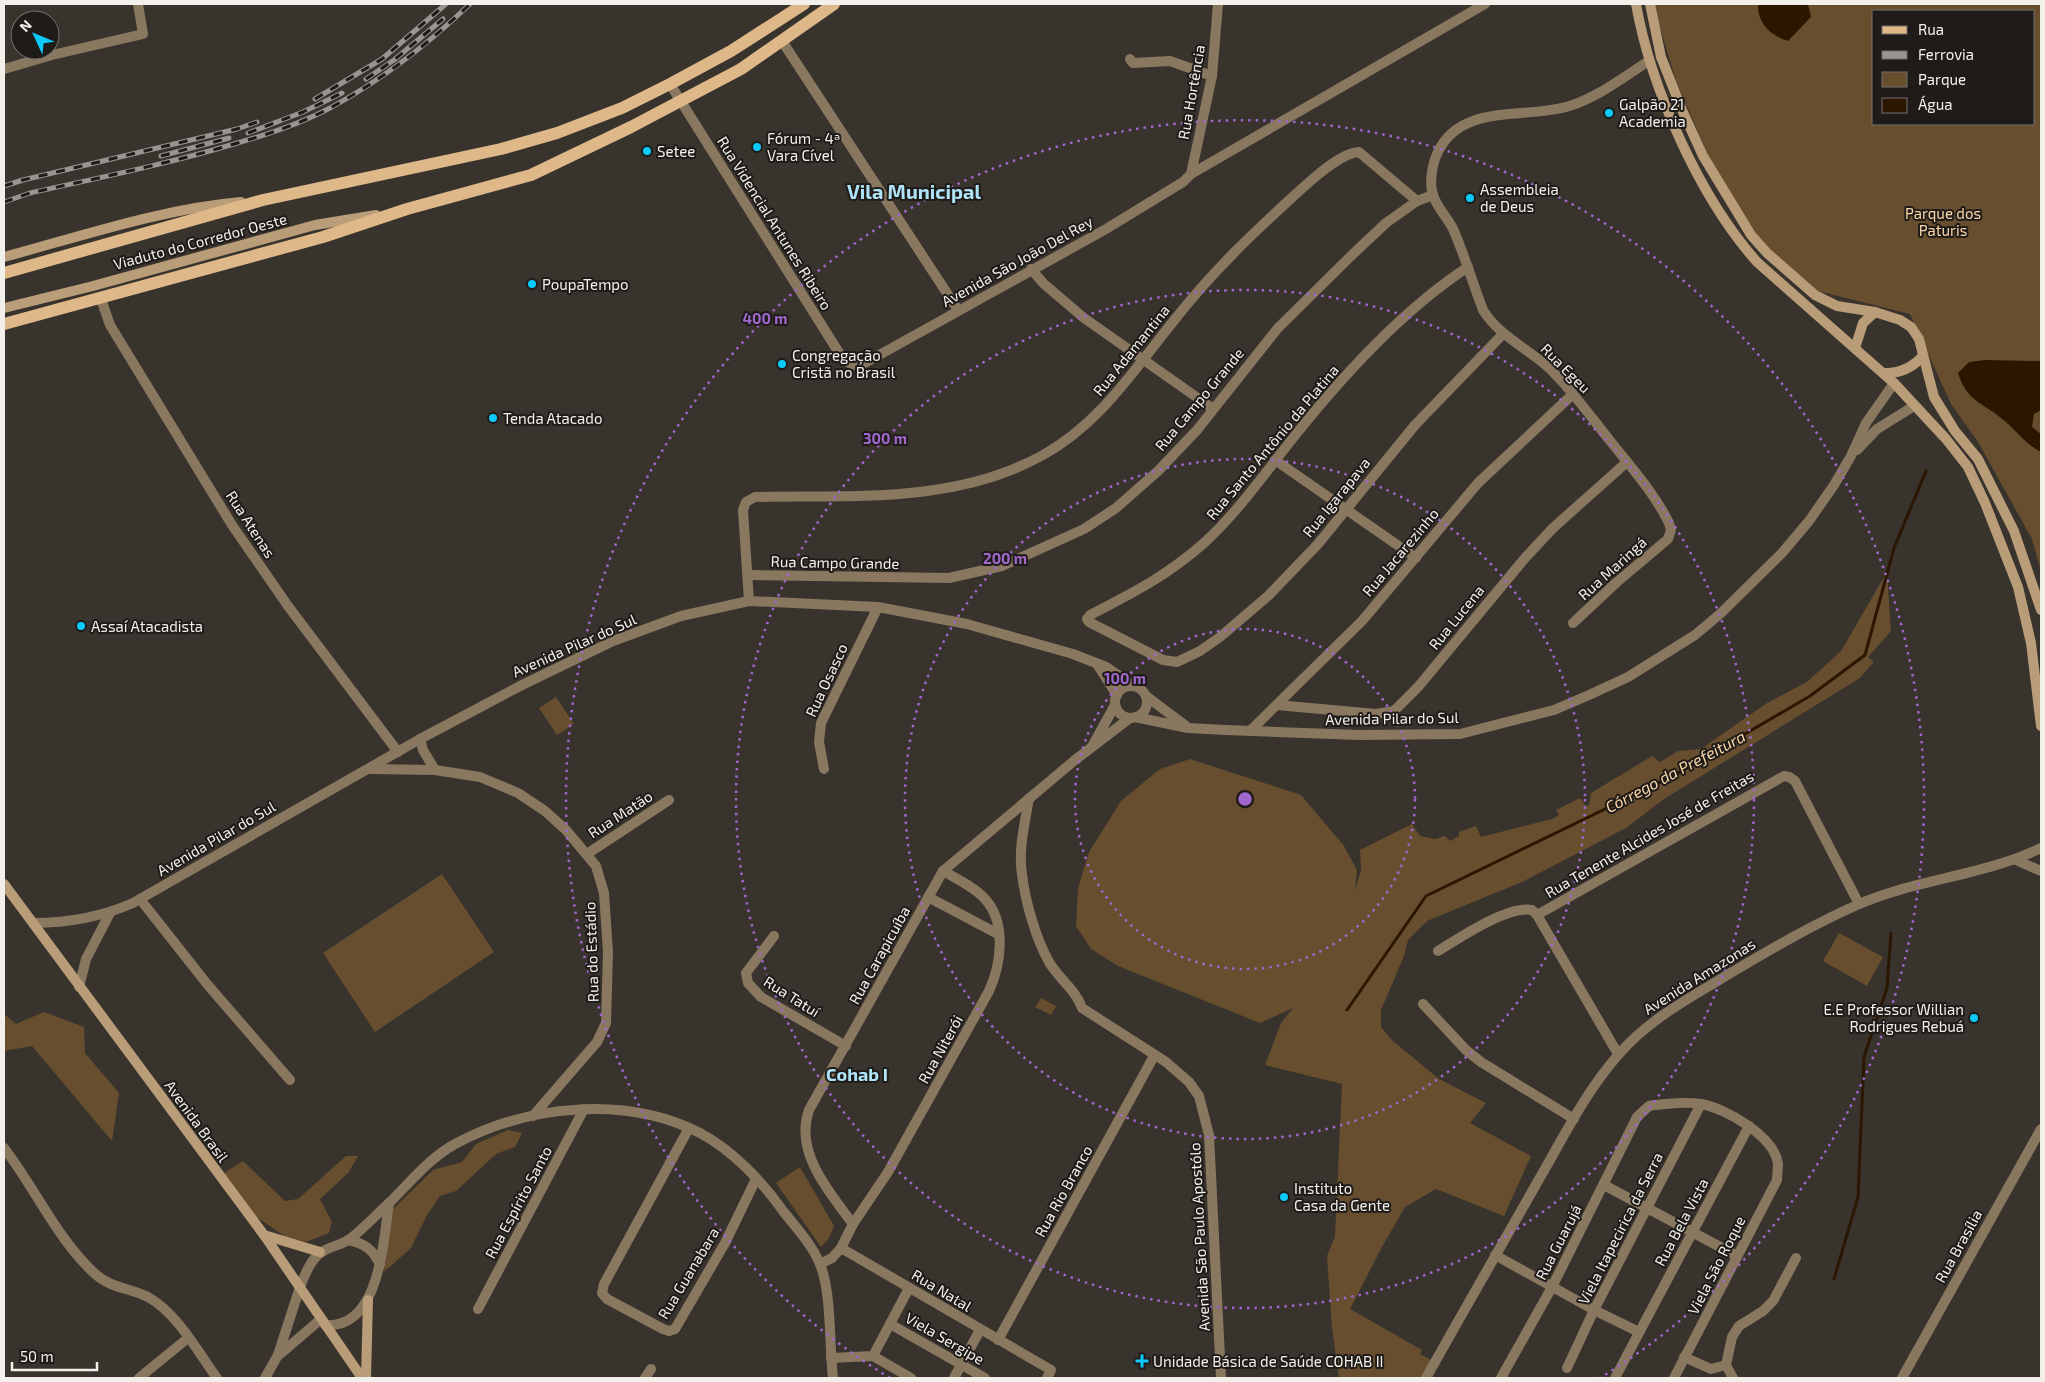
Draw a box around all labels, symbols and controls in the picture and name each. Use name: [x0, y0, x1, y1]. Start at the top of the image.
north arrow: [10, 10, 60, 60]
legend: [1872, 10, 2035, 125]
text: N: [16, 16, 35, 35]
text: Rua: [1918, 20, 1944, 38]
street label: Rua Hortência: [1174, 43, 1208, 141]
text: Ferrovia: [1918, 45, 1974, 63]
text: Parque: [1918, 70, 1966, 88]
place label: Galpão 21 Academia: [1619, 95, 1686, 130]
text: Água: [1918, 95, 1953, 113]
marker: Galpão 21 Academia: [1603, 107, 1615, 119]
place label: Fórum - 4ª Vara Cível: [767, 129, 840, 164]
street label: Rua Videncial Antunes Ribeiro: [714, 133, 836, 313]
marker: Fórum - 4ª Vara Cível: [751, 141, 763, 153]
place label: Setee: [657, 142, 695, 160]
marker: Setee: [641, 145, 653, 157]
district label: Vila Municipal: [847, 179, 981, 203]
place label: Assembleia de Deus: [1480, 180, 1559, 215]
marker: Assembleia de Deus: [1464, 192, 1476, 204]
park label: Parque dos Paturis: [1905, 204, 1981, 239]
street label: Viaduto do Corredor Oeste: [111, 209, 289, 273]
street label: Avenida São João Del Rey: [938, 212, 1096, 310]
place label: PoupaTempo: [542, 275, 629, 293]
marker: PoupaTempo: [526, 278, 538, 290]
street label: Rua Adamantina: [1089, 301, 1173, 399]
text: 400 m: [743, 309, 787, 327]
street label: Rua Egeu: [1537, 339, 1595, 397]
street label: Rua Campo Grande: [1151, 344, 1247, 454]
place label: Congregação Cristã no Brasil: [792, 346, 896, 381]
marker: Congregação Cristã no Brasil: [776, 358, 788, 370]
street label: Rua Santo Antônio da Platina: [1202, 361, 1342, 523]
place label: Tenda Atacado: [503, 409, 602, 427]
marker: Tenda Atacado: [487, 412, 499, 424]
text: 300 m: [863, 429, 907, 447]
street label: Rua Igarapava: [1298, 454, 1374, 540]
street label: Rua Atenas: [223, 487, 279, 561]
street label: Rua Jacarezinho: [1358, 504, 1442, 600]
street label: Rua Maringá: [1574, 533, 1650, 603]
text: 200 m: [983, 549, 1027, 567]
street label: Rua Campo Grande: [770, 552, 900, 572]
street label: Rua Lucena: [1424, 581, 1488, 653]
street label: Avenida Pilar do Sul: [509, 609, 639, 680]
place label: Assaí Atacadista: [91, 617, 203, 635]
marker: Assaí Atacadista: [75, 620, 87, 632]
street label: Rua Osasco: [801, 641, 851, 719]
text: 100 m: [1104, 669, 1146, 687]
street label: Avenida Pilar do Sul: [1325, 708, 1460, 728]
water label: Córrego da Prefeitura: [1602, 726, 1748, 816]
street label: Rua Tenente Alcides José de Freitas: [1541, 767, 1757, 901]
street label: Rua Matão: [584, 787, 656, 841]
centre of rings: [1236, 790, 1254, 808]
street label: Avenida Pilar do Sul: [154, 797, 279, 879]
street label: Rua do Estádio: [580, 901, 602, 1003]
street label: Rua Carapicuíba: [845, 903, 913, 1007]
street label: Avenida Amazonas: [1640, 934, 1758, 1018]
street label: Rua Tatuí: [761, 972, 824, 1021]
place label: E.E Professor Willian Rodrigues Rebuá: [1823, 1000, 1964, 1035]
street label: Rua Niterói: [914, 1012, 966, 1086]
marker: E.E Professor Willian Rodrigues Rebuá: [1968, 1012, 1980, 1024]
district label: Cohab I: [826, 1063, 888, 1085]
street label: Avenida Brasil: [161, 1077, 233, 1166]
street label: Rua Rio Branco: [1030, 1142, 1096, 1240]
street label: Avenida São Paulo Apostólo: [1185, 1142, 1213, 1332]
street label: Rua Espírito Santo: [481, 1143, 555, 1261]
street label: Viela Itapecirica da Serra: [1574, 1149, 1666, 1307]
street label: Rua Bela Vista: [1650, 1175, 1712, 1269]
place label: Instituto Casa da Gente: [1294, 1179, 1390, 1214]
marker: Instituto Casa da Gente: [1278, 1191, 1290, 1203]
street label: Rua Guarujá: [1531, 1201, 1586, 1283]
street label: Rua Brasília: [1931, 1206, 1985, 1286]
street label: Viela São Roque: [1683, 1213, 1749, 1317]
street label: Rua Guanabara: [654, 1224, 722, 1322]
street label: Rua Natal: [909, 1265, 976, 1315]
street label: Viela Sergipe: [902, 1308, 988, 1368]
scale bar: [12, 1340, 98, 1372]
text: 50 m: [20, 1347, 54, 1365]
place label: Unidade Básica de Saúde COHAB II: [1153, 1352, 1384, 1370]
marker: Unidade Básica de Saúde COHAB II: [1135, 1354, 1149, 1368]

